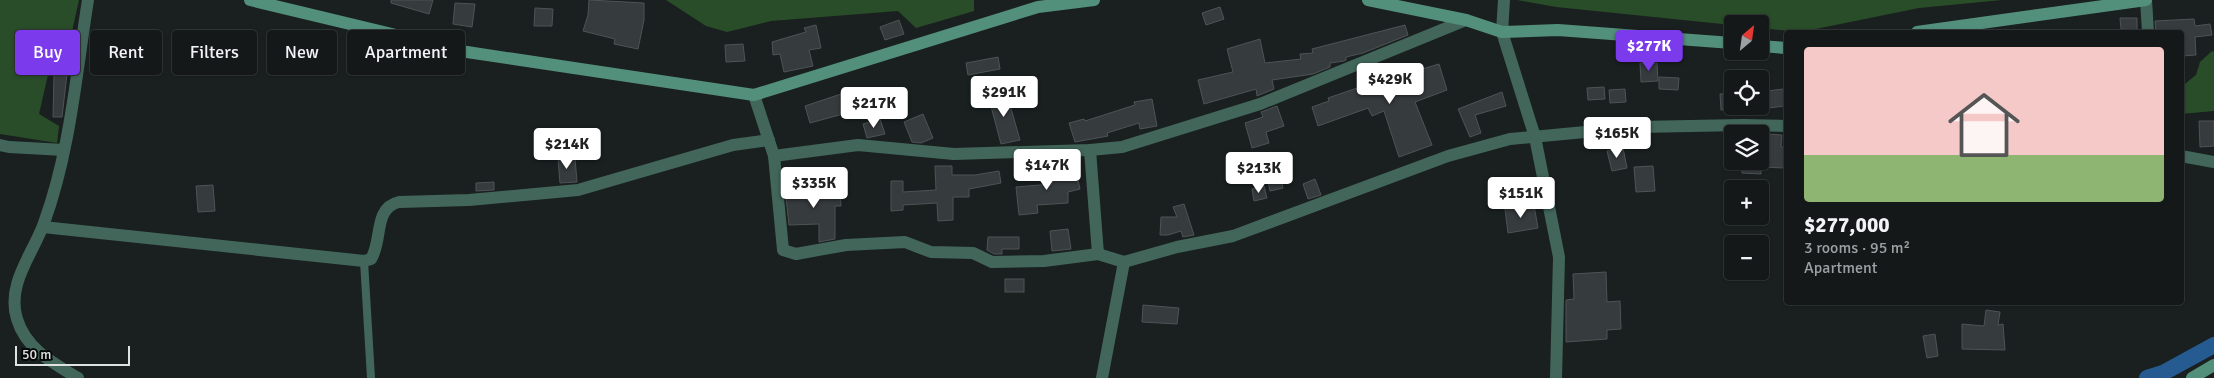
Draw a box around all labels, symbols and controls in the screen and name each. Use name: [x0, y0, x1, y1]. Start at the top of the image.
north arrow: [1724, 15, 1769, 60]
map controls: [1724, 15, 1769, 280]
chip: Buy: [15, 30, 80, 75]
chip: Rent: [90, 30, 162, 75]
chip: Filters: [172, 30, 257, 75]
chip: New: [267, 30, 337, 75]
chip: Apartment: [347, 30, 465, 75]
pin: $277K: [1614, 30, 1684, 72]
text: $277K: [1627, 36, 1671, 56]
pin: $429K: [1355, 62, 1425, 105]
text: $429K: [1368, 69, 1412, 89]
button: locate: [1724, 70, 1769, 115]
pin: $291K: [969, 76, 1039, 118]
icon: home: [1939, 80, 2029, 170]
text: $291K: [982, 82, 1026, 102]
pin: $217K: [839, 86, 909, 129]
text: $217K: [852, 93, 896, 113]
pin: $165K: [1582, 116, 1652, 159]
text: $165K: [1595, 123, 1639, 143]
button: layers: [1724, 125, 1769, 170]
pin: $214K: [532, 128, 602, 170]
text: $214K: [545, 134, 589, 154]
pin: $147K: [1012, 148, 1082, 191]
pin: $213K: [1224, 152, 1294, 194]
text: $147K: [1025, 155, 1069, 175]
text: $213K: [1237, 158, 1281, 178]
pin: $335K: [779, 166, 849, 209]
text: $335K: [792, 173, 836, 193]
pin: $151K: [1486, 176, 1556, 219]
button: +: [1724, 180, 1769, 225]
text: $151K: [1499, 183, 1543, 203]
text: $277,000: [1804, 212, 1890, 238]
button: −: [1724, 235, 1769, 280]
text: 3 rooms · 95 m²: [1804, 238, 1910, 258]
text: Apartment: [1804, 258, 1877, 278]
scale bar: [15, 343, 130, 366]
text: 50 m: [22, 346, 51, 363]

